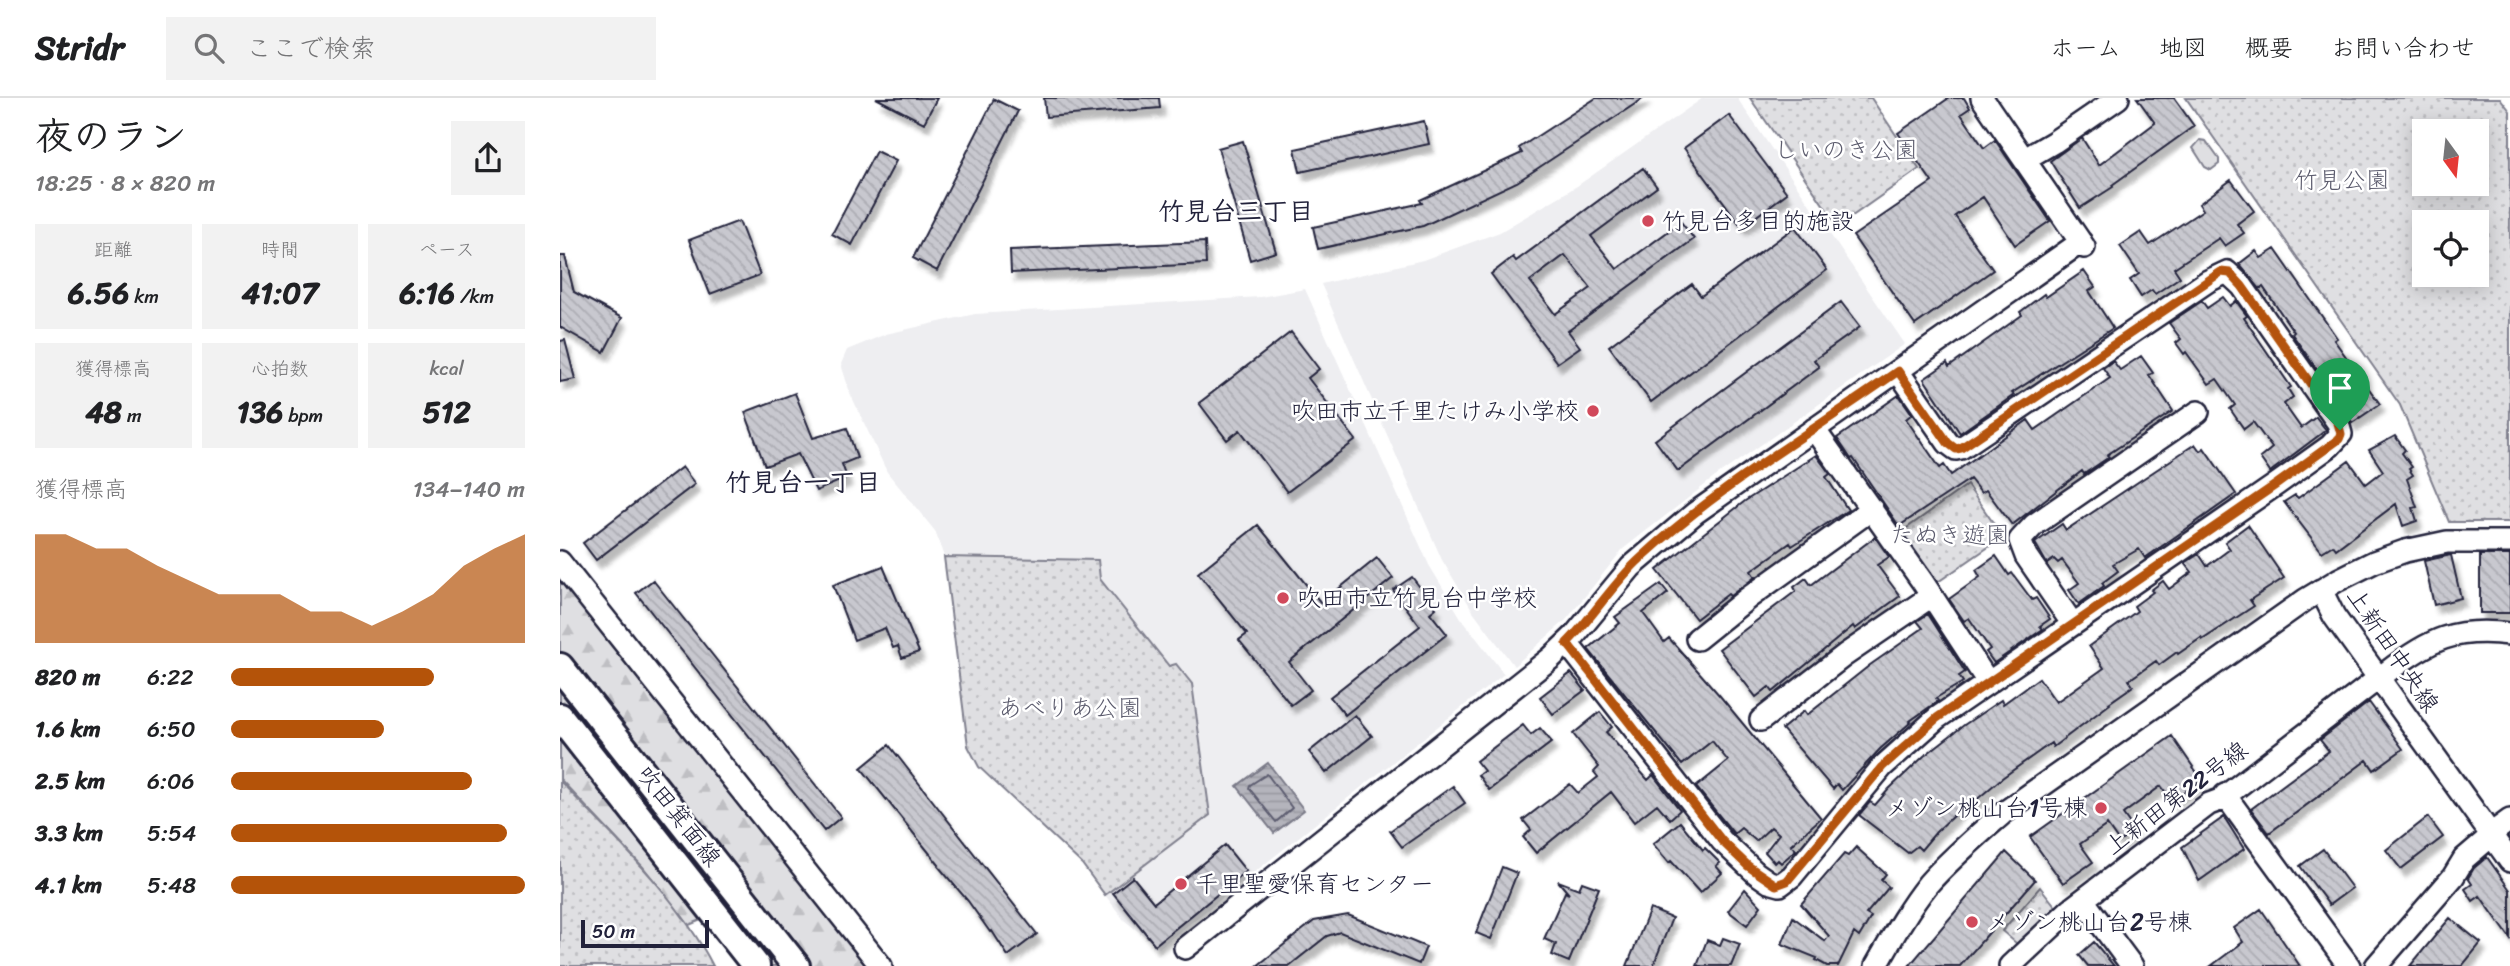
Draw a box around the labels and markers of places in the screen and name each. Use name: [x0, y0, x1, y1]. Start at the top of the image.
place label: 竹見台多目的施設: [1662, 200, 1854, 242]
marker: 竹見台多目的施設: [1640, 213, 1656, 229]
pin: [2310, 358, 2370, 430]
place label: 吹田市立千里たけみ小学校: [1291, 390, 1579, 432]
marker: 吹田市立千里たけみ小学校: [1585, 403, 1601, 419]
place label: 吹田市立竹見台中学校: [1297, 577, 1537, 619]
marker: 吹田市立竹見台中学校: [1275, 590, 1291, 606]
place label: メゾン桃山台1号棟: [1885, 787, 2087, 829]
marker: メゾン桃山台1号棟: [2093, 800, 2109, 816]
place label: 千里聖愛保育センター: [1195, 863, 1434, 905]
marker: 千里聖愛保育センター: [1173, 876, 1189, 892]
place label: メゾン桃山台2号棟: [1986, 901, 2192, 943]
marker: メゾン桃山台2号棟: [1964, 914, 1980, 930]

